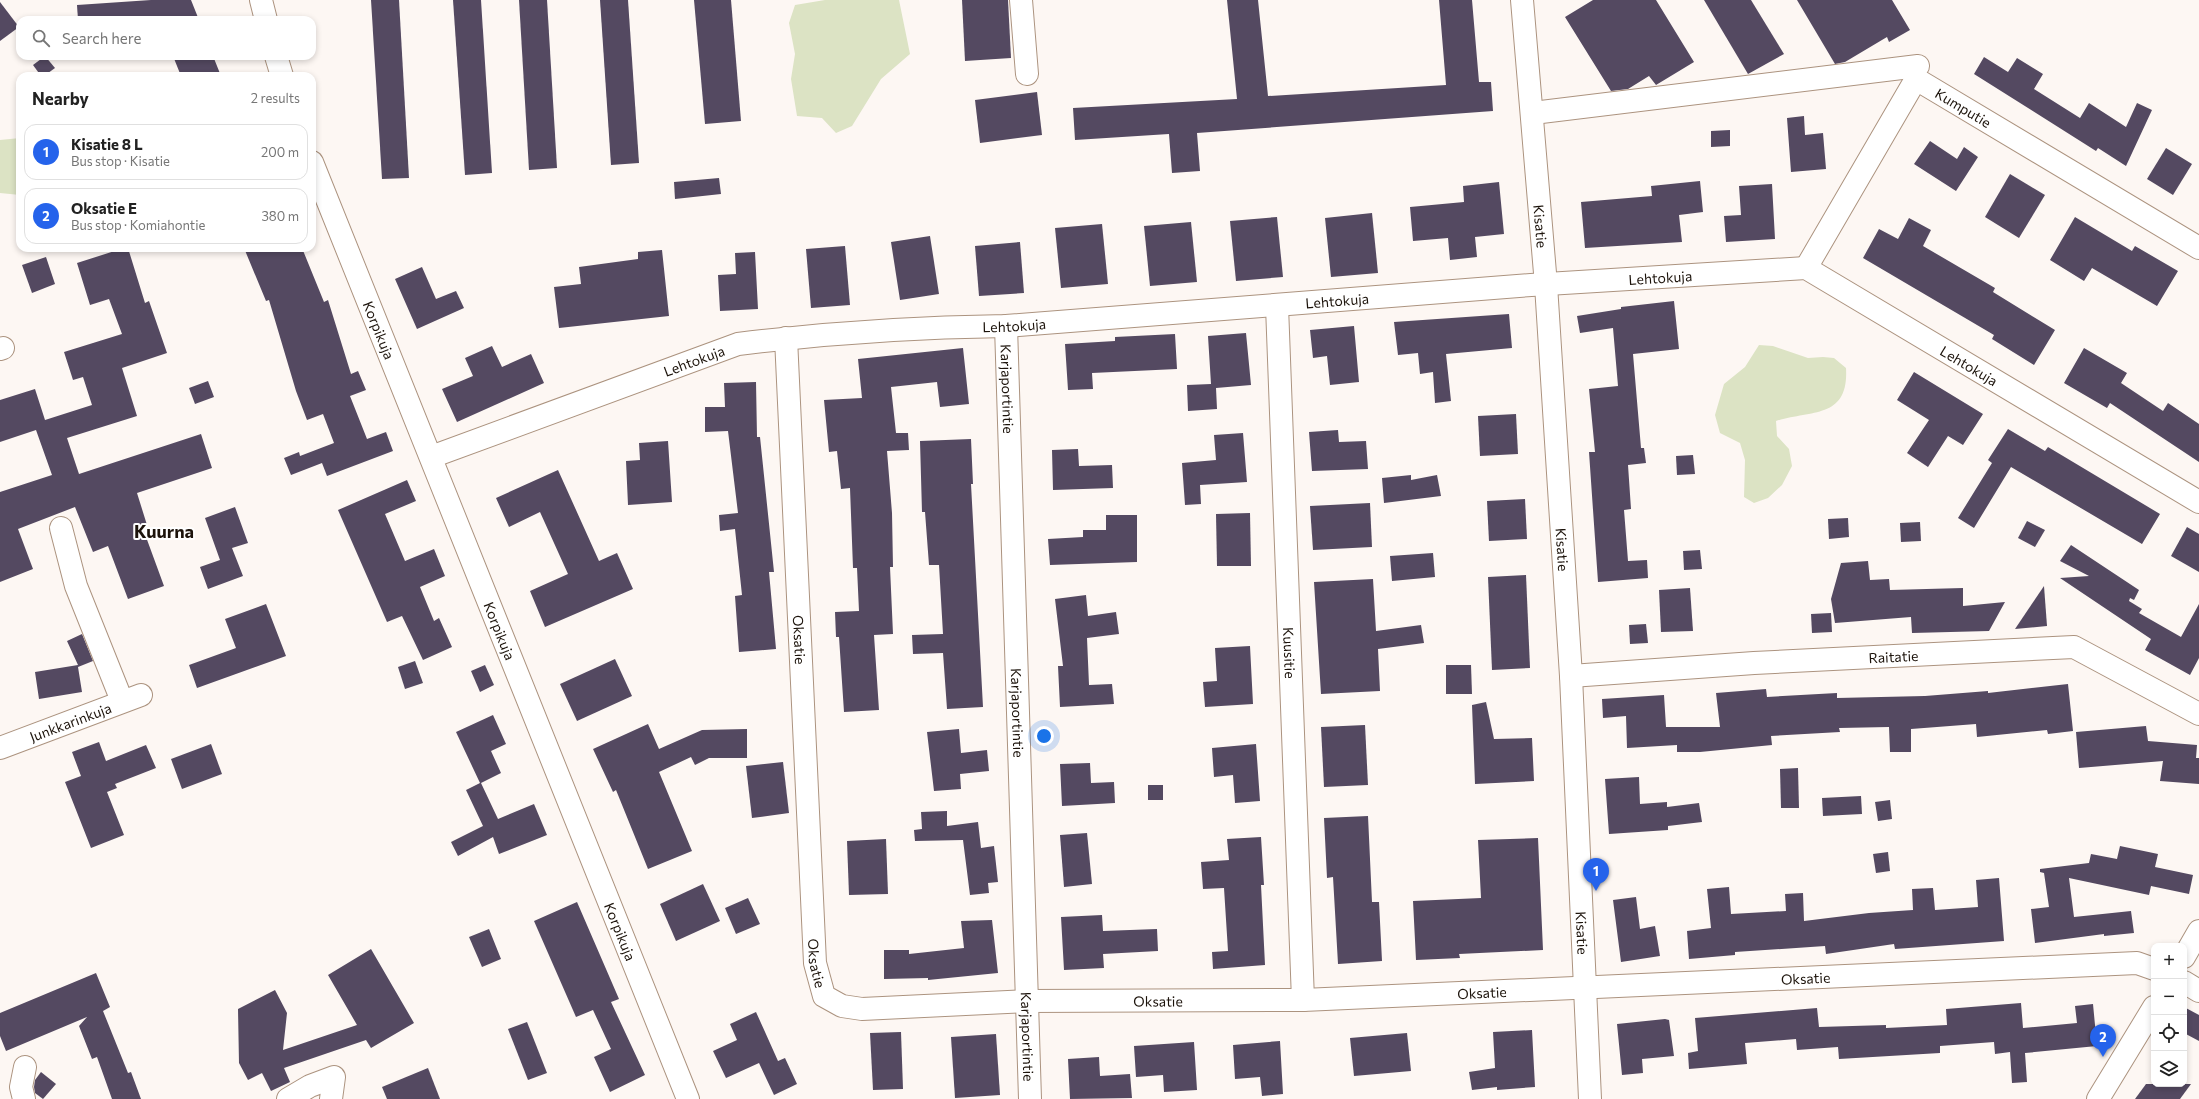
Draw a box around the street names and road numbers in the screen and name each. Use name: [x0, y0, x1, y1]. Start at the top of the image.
street label: Kumputie: [1932, 84, 1995, 131]
street label: Kisatie: [1531, 204, 1551, 249]
street label: Lehtokuja: [1628, 267, 1693, 287]
street label: Lehtokuja: [1305, 289, 1370, 311]
street label: Korpikuja: [360, 298, 399, 361]
street label: Lehtokuja: [982, 314, 1047, 335]
street label: Lehtokuja: [661, 341, 727, 379]
street label: Lehtokuja: [1938, 342, 2001, 389]
street label: Karjaportintie: [998, 344, 1018, 434]
street label: Kisatie: [1553, 527, 1573, 572]
street label: Korpikuja: [481, 599, 519, 662]
street label: Oksatie: [790, 615, 810, 665]
street label: Kuusitie: [1281, 627, 1299, 679]
street label: Raitatie: [1868, 646, 1919, 666]
street label: Karjaportintie: [1008, 668, 1028, 758]
street label: Junkkarinkuja: [27, 699, 113, 745]
street label: Korpikuja: [601, 900, 640, 963]
street label: Kisatie: [1573, 911, 1592, 955]
street label: Oksatie: [805, 938, 830, 989]
street label: Oksatie: [1781, 968, 1831, 987]
street label: Oksatie: [1457, 982, 1507, 1002]
street label: Karjaportintie: [1018, 992, 1038, 1082]
street label: Oksatie: [1133, 992, 1183, 1009]

